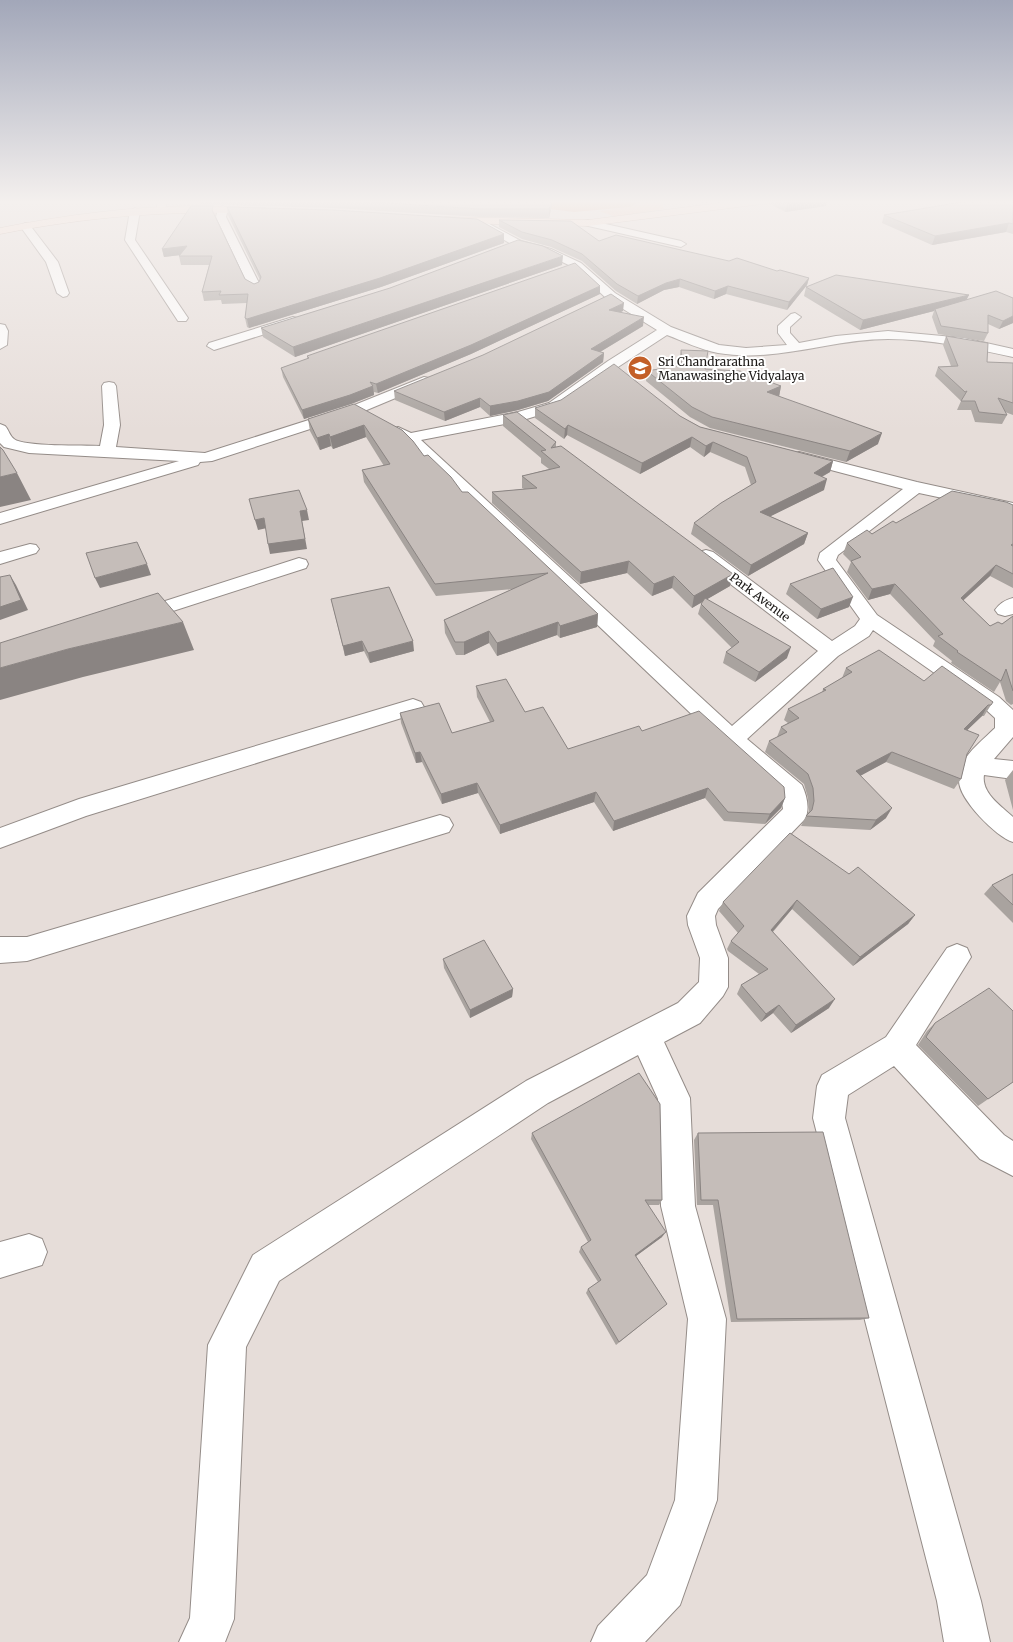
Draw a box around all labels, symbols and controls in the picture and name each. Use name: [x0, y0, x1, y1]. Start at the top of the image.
place label: Sri Chandrarathna Manawasinghe Vidyalaya: [658, 354, 805, 383]
school or university icon: Sri Chandrarathna Manawasinghe Vidyalaya: [627, 355, 653, 381]
street label: Park Avenue: [727, 569, 793, 625]

